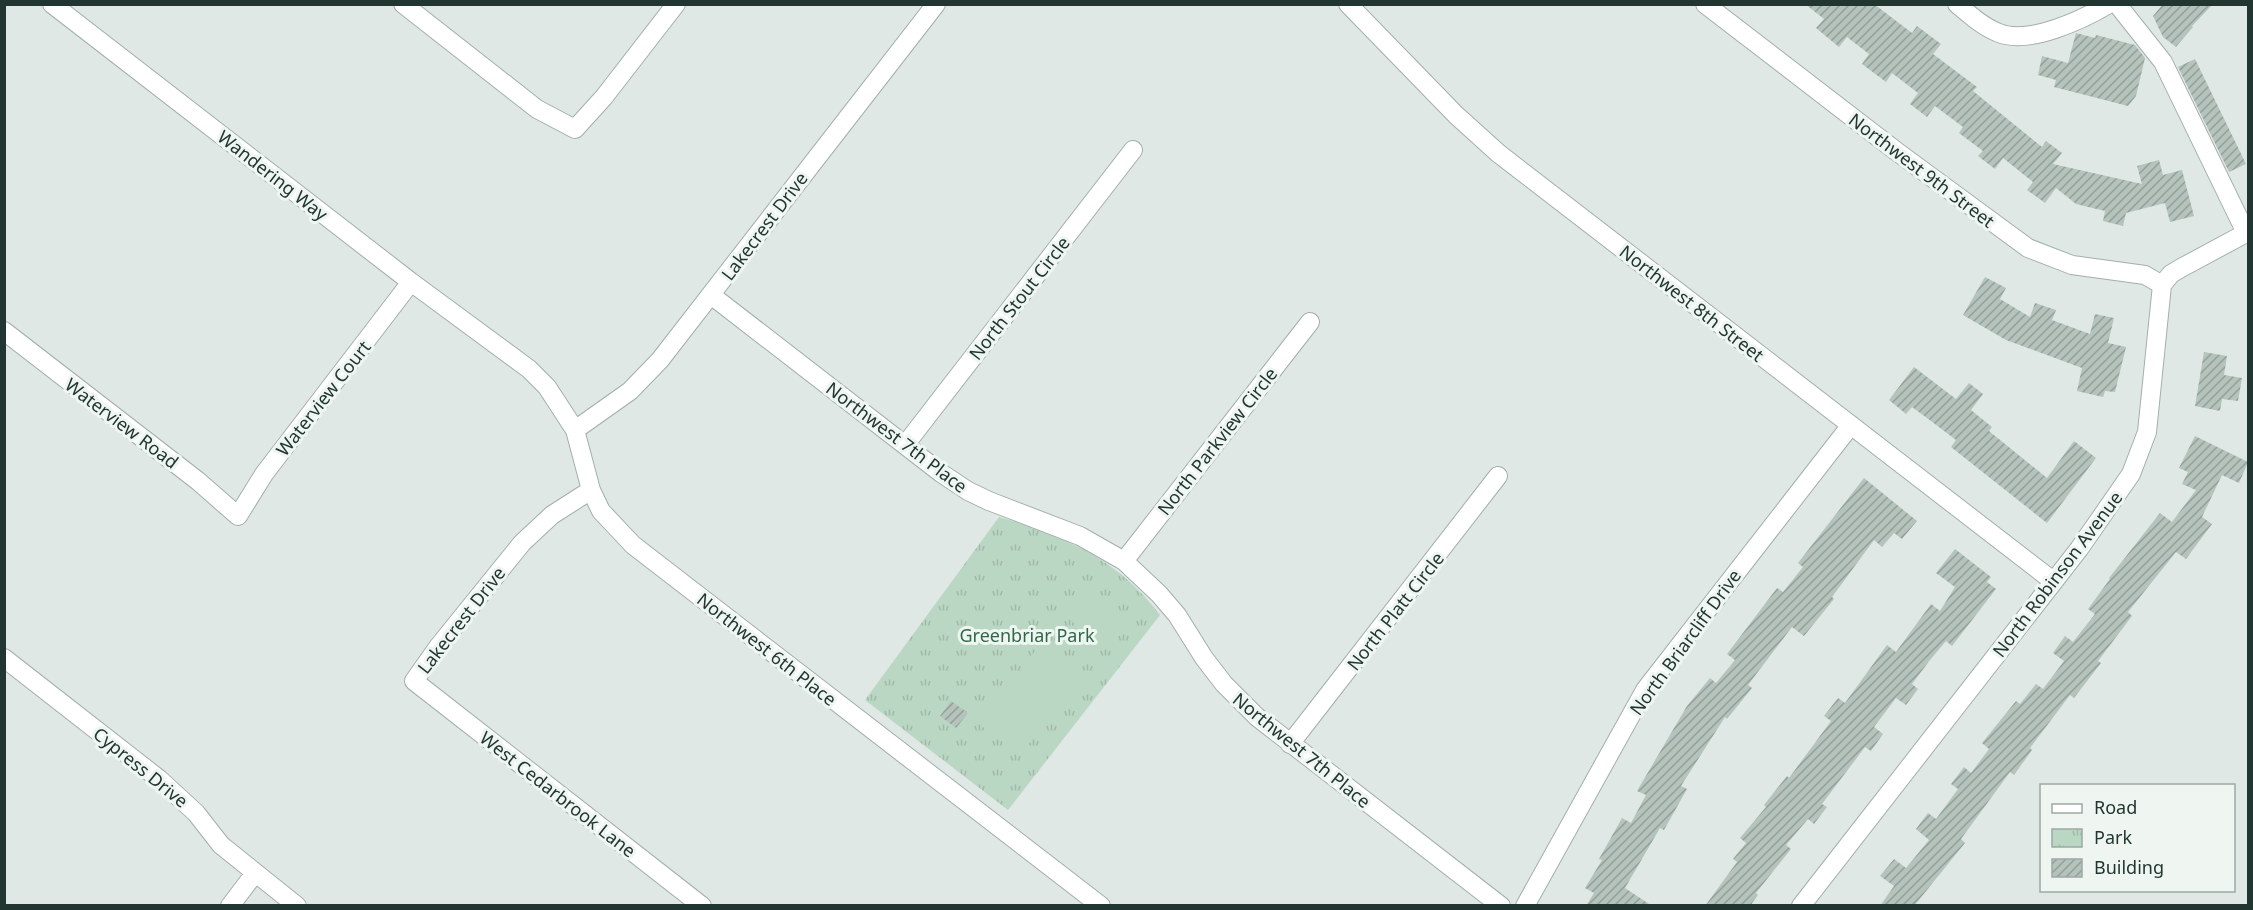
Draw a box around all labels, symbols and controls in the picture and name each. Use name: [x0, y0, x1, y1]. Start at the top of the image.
street label: Northwest 9th Street: [1844, 107, 2000, 233]
street label: Wandering Way: [213, 124, 334, 226]
street label: Lakecrest Drive: [715, 167, 813, 285]
street label: North Stout Circle: [963, 231, 1075, 365]
street label: Northwest 8th Street: [1615, 239, 1769, 367]
street label: Waterview Court: [270, 335, 376, 461]
street label: North Parkview Circle: [1152, 362, 1282, 520]
street label: Waterview Road: [60, 372, 184, 474]
street label: Northwest 7th Place: [822, 376, 972, 498]
street label: North Robinson Avenue: [1987, 486, 2127, 662]
street label: North Platt Circle: [1341, 547, 1449, 675]
street label: Lakecrest Drive: [412, 562, 510, 678]
street label: North Briarcliff Drive: [1624, 564, 1746, 720]
street label: Northwest 6th Place: [692, 587, 842, 711]
park label: Greenbriar Park: [960, 623, 1095, 647]
street label: Northwest 7th Place: [1228, 687, 1376, 813]
street label: Cypress Drive: [89, 721, 193, 813]
street label: West Cedarbrook Lane: [475, 726, 641, 862]
legend: [2040, 784, 2235, 892]
text: Road: [2094, 795, 2137, 819]
text: Park: [2094, 825, 2132, 849]
text: Building: [2094, 855, 2164, 879]

